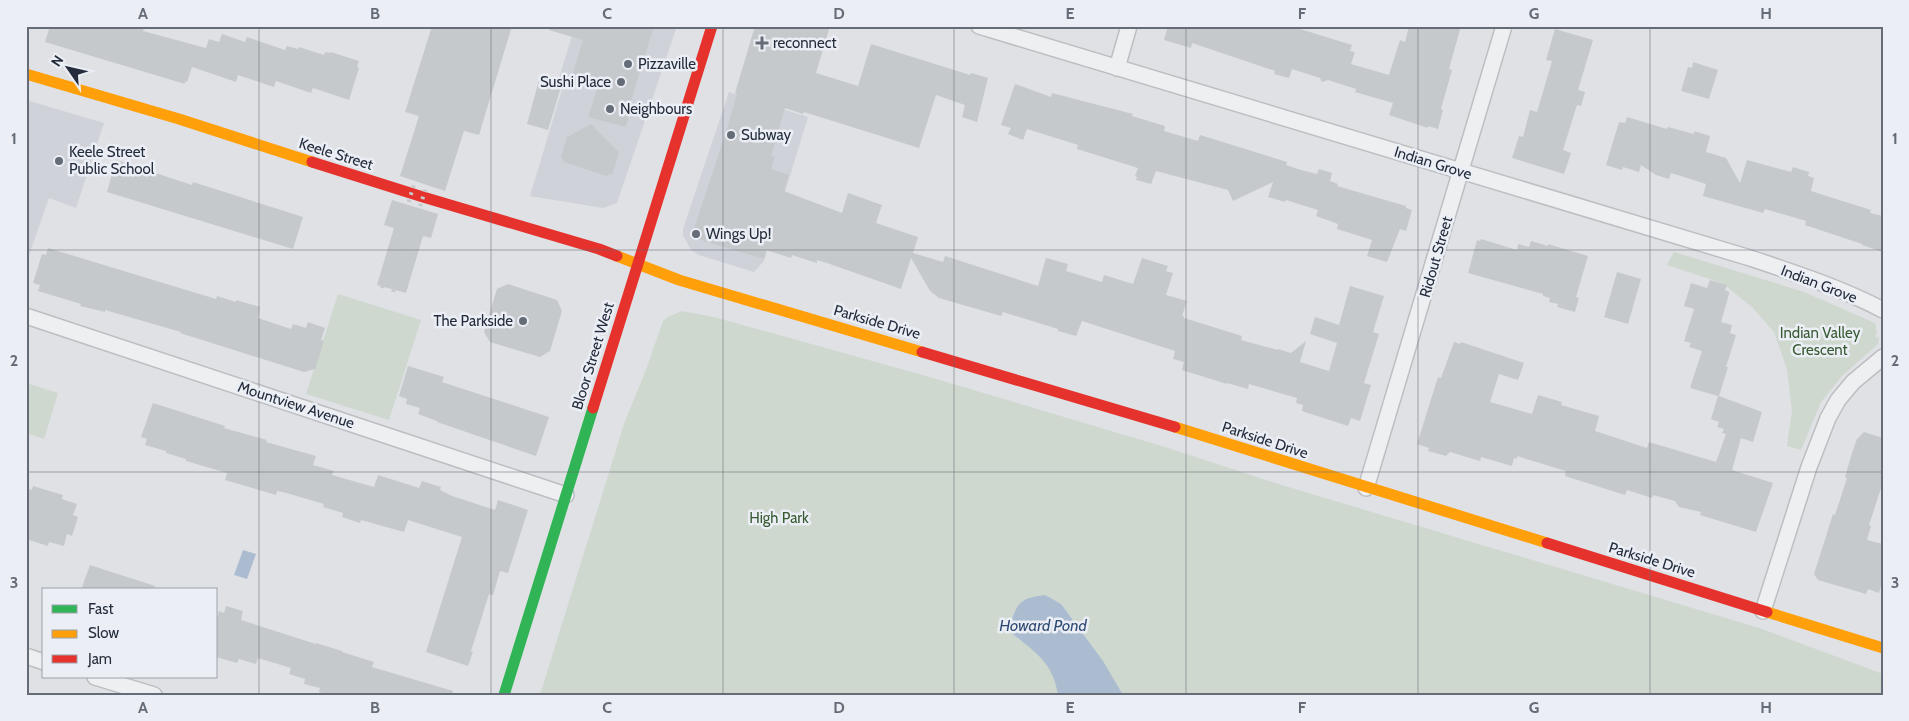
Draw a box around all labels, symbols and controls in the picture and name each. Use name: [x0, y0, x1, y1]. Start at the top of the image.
text: A: [138, 4, 148, 23]
text: B: [370, 4, 380, 23]
text: C: [602, 4, 612, 23]
text: D: [833, 4, 845, 23]
text: E: [1065, 4, 1075, 23]
text: F: [1298, 4, 1307, 23]
text: G: [1529, 4, 1539, 23]
text: H: [1760, 4, 1772, 23]
place label: reconnect: [773, 34, 837, 52]
marker: reconnect: [755, 36, 769, 50]
north arrow: [42, 42, 92, 92]
text: N: [47, 52, 67, 70]
place label: Pizzaville: [638, 55, 696, 73]
marker: Pizzaville: [622, 58, 634, 70]
place label: Sushi Place: [540, 73, 611, 91]
marker: Sushi Place: [615, 76, 627, 88]
place label: Neighbours: [620, 100, 692, 118]
marker: Neighbours: [604, 103, 616, 115]
place label: Subway: [741, 126, 791, 144]
text: 1: [11, 129, 17, 148]
marker: Subway: [725, 129, 737, 141]
text: 1: [1892, 129, 1898, 148]
street label: Keele Street: [297, 134, 375, 174]
place label: Keele Street Public School: [69, 143, 155, 178]
street label: Indian Grove: [1392, 143, 1474, 183]
marker: Keele Street Public School: [53, 155, 65, 167]
street label: Ridout Street: [1416, 214, 1456, 300]
place label: Wings Up!: [706, 225, 771, 243]
marker: Wings Up!: [690, 228, 702, 240]
street label: Indian Grove: [1778, 261, 1860, 307]
street label: Bloor Street West: [568, 300, 618, 412]
street label: Parkside Drive: [832, 301, 923, 343]
place label: The Parkside: [433, 312, 513, 330]
marker: The Parkside: [517, 315, 529, 327]
park label: Indian Valley Crescent: [1780, 324, 1861, 359]
text: 2: [10, 351, 18, 370]
text: 2: [1891, 351, 1899, 370]
street label: Mountview Avenue: [235, 378, 357, 432]
street label: Parkside Drive: [1220, 418, 1311, 462]
park label: High Park: [749, 509, 809, 527]
street label: Parkside Drive: [1607, 538, 1698, 582]
text: 3: [10, 573, 18, 592]
text: 3: [1891, 573, 1899, 592]
legend: [42, 588, 218, 678]
text: Fast: [88, 600, 113, 618]
water label: Howard Pond: [999, 616, 1088, 635]
text: Slow: [88, 624, 119, 642]
text: Jam: [87, 650, 112, 668]
text: A: [138, 698, 148, 717]
text: B: [370, 698, 380, 717]
text: C: [602, 698, 612, 717]
text: D: [833, 698, 845, 717]
text: E: [1065, 698, 1075, 717]
text: F: [1298, 698, 1307, 717]
text: G: [1529, 698, 1539, 717]
text: H: [1760, 698, 1772, 717]

